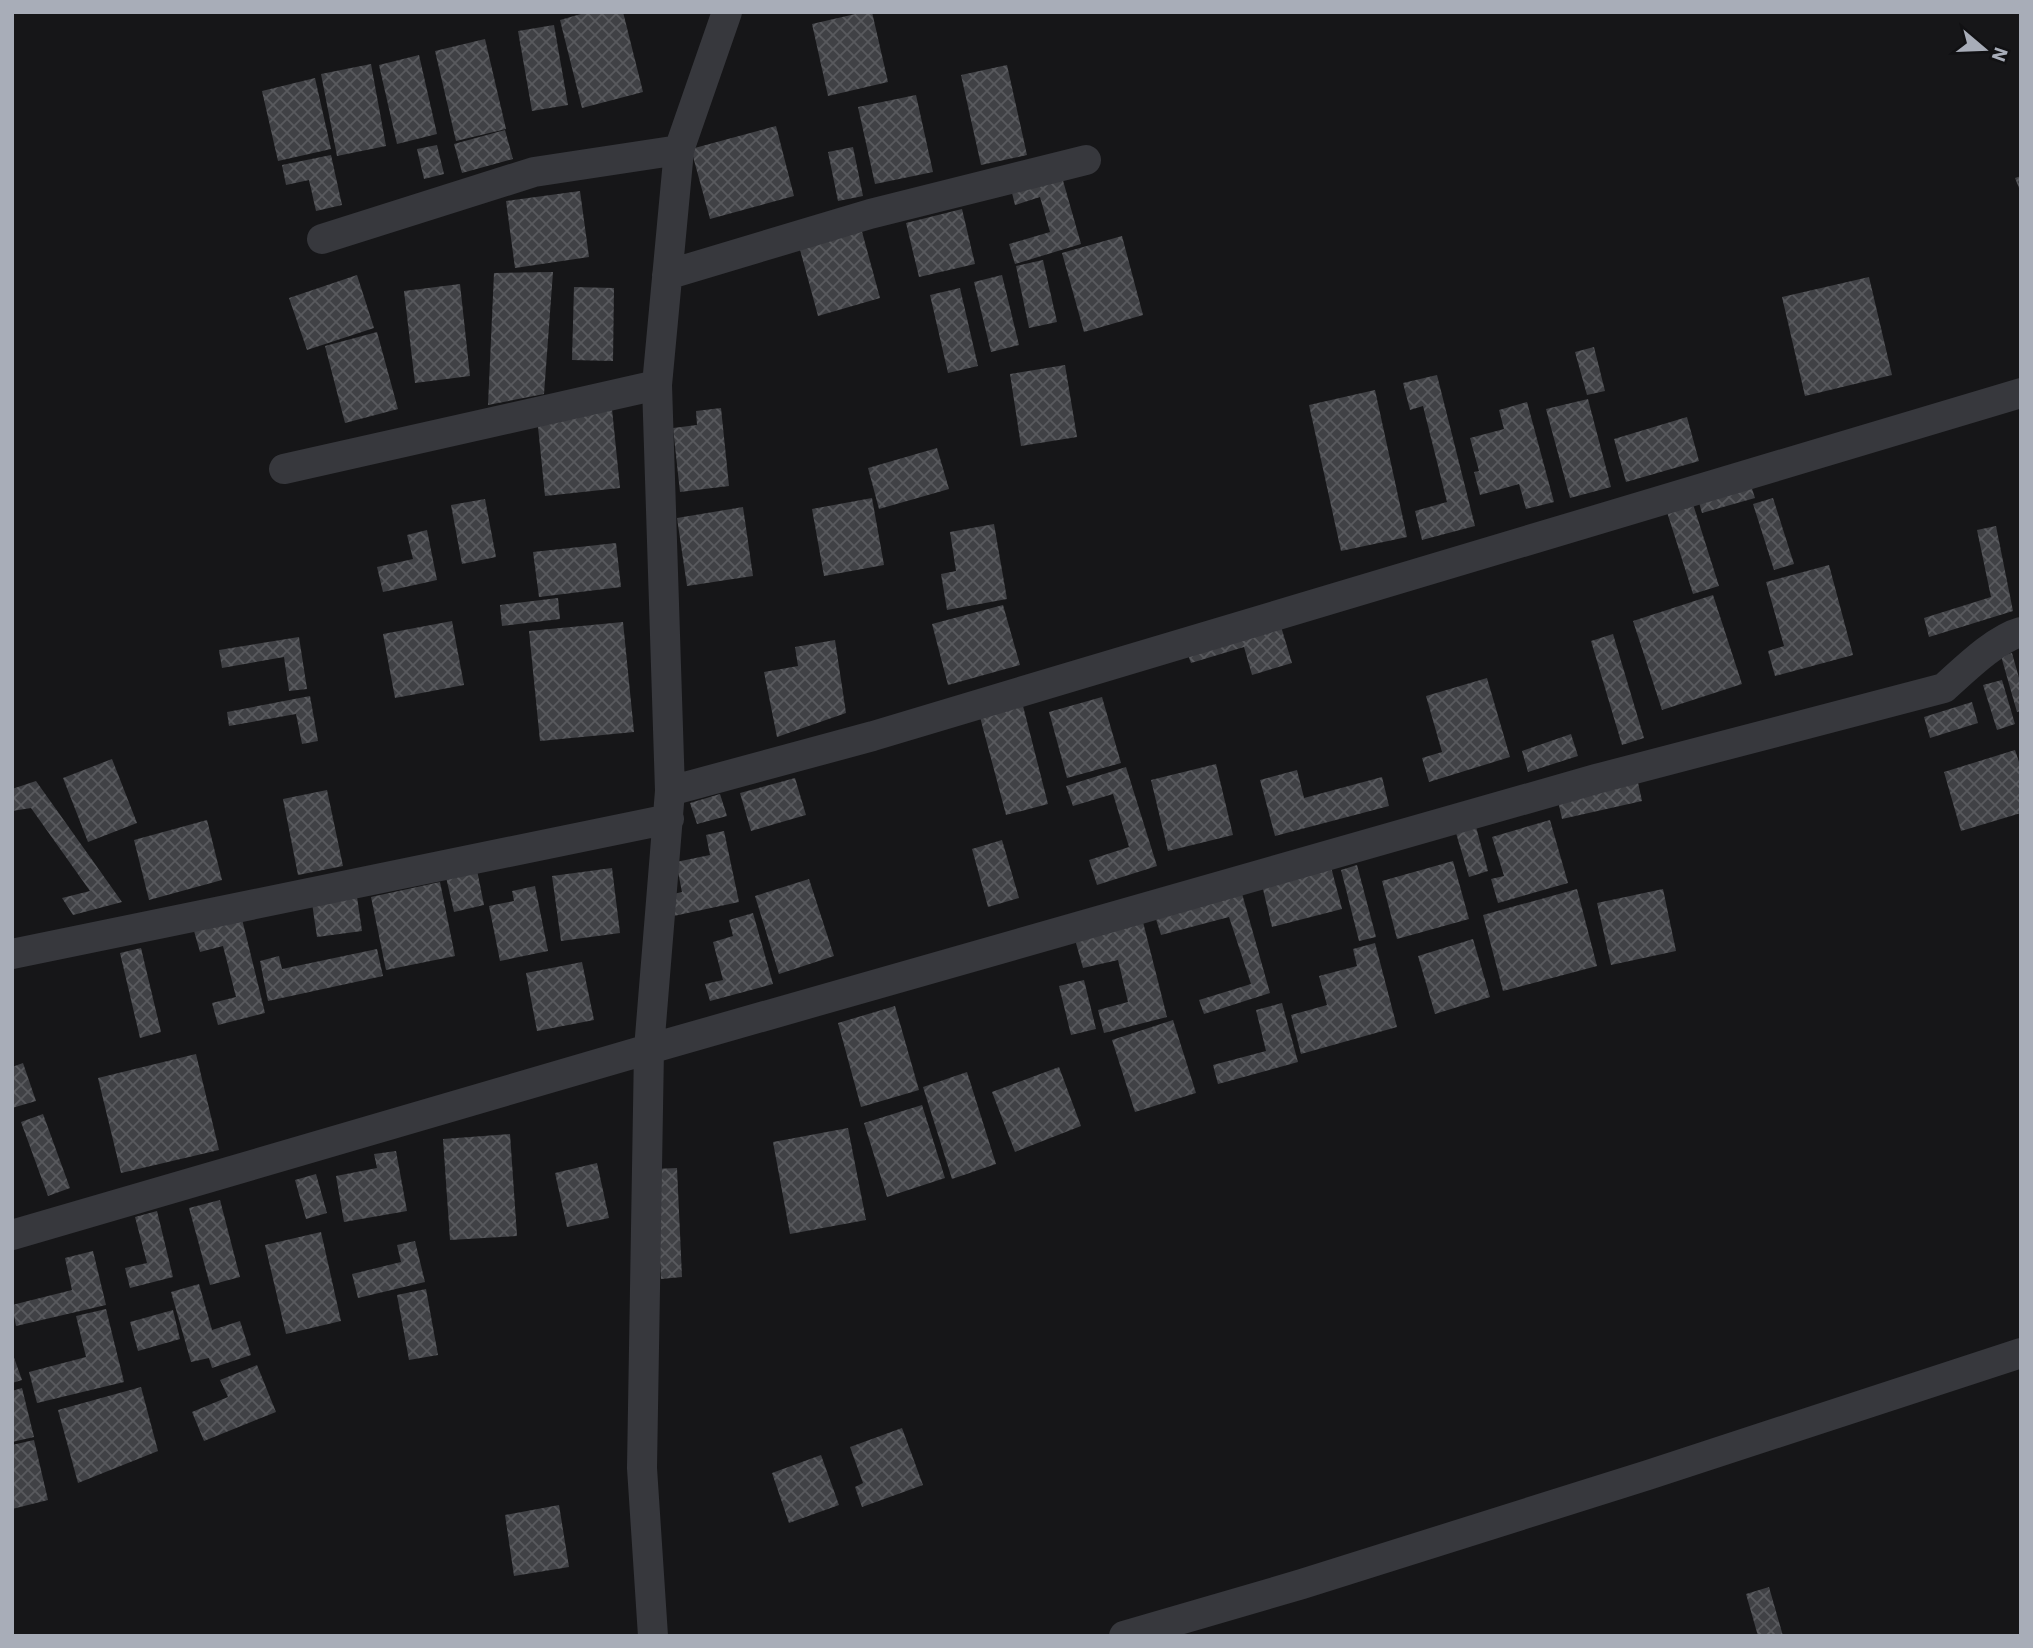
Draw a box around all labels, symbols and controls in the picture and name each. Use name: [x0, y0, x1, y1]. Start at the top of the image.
north arrow: [1949, 14, 2019, 84]
text: N: [1986, 44, 2014, 65]

